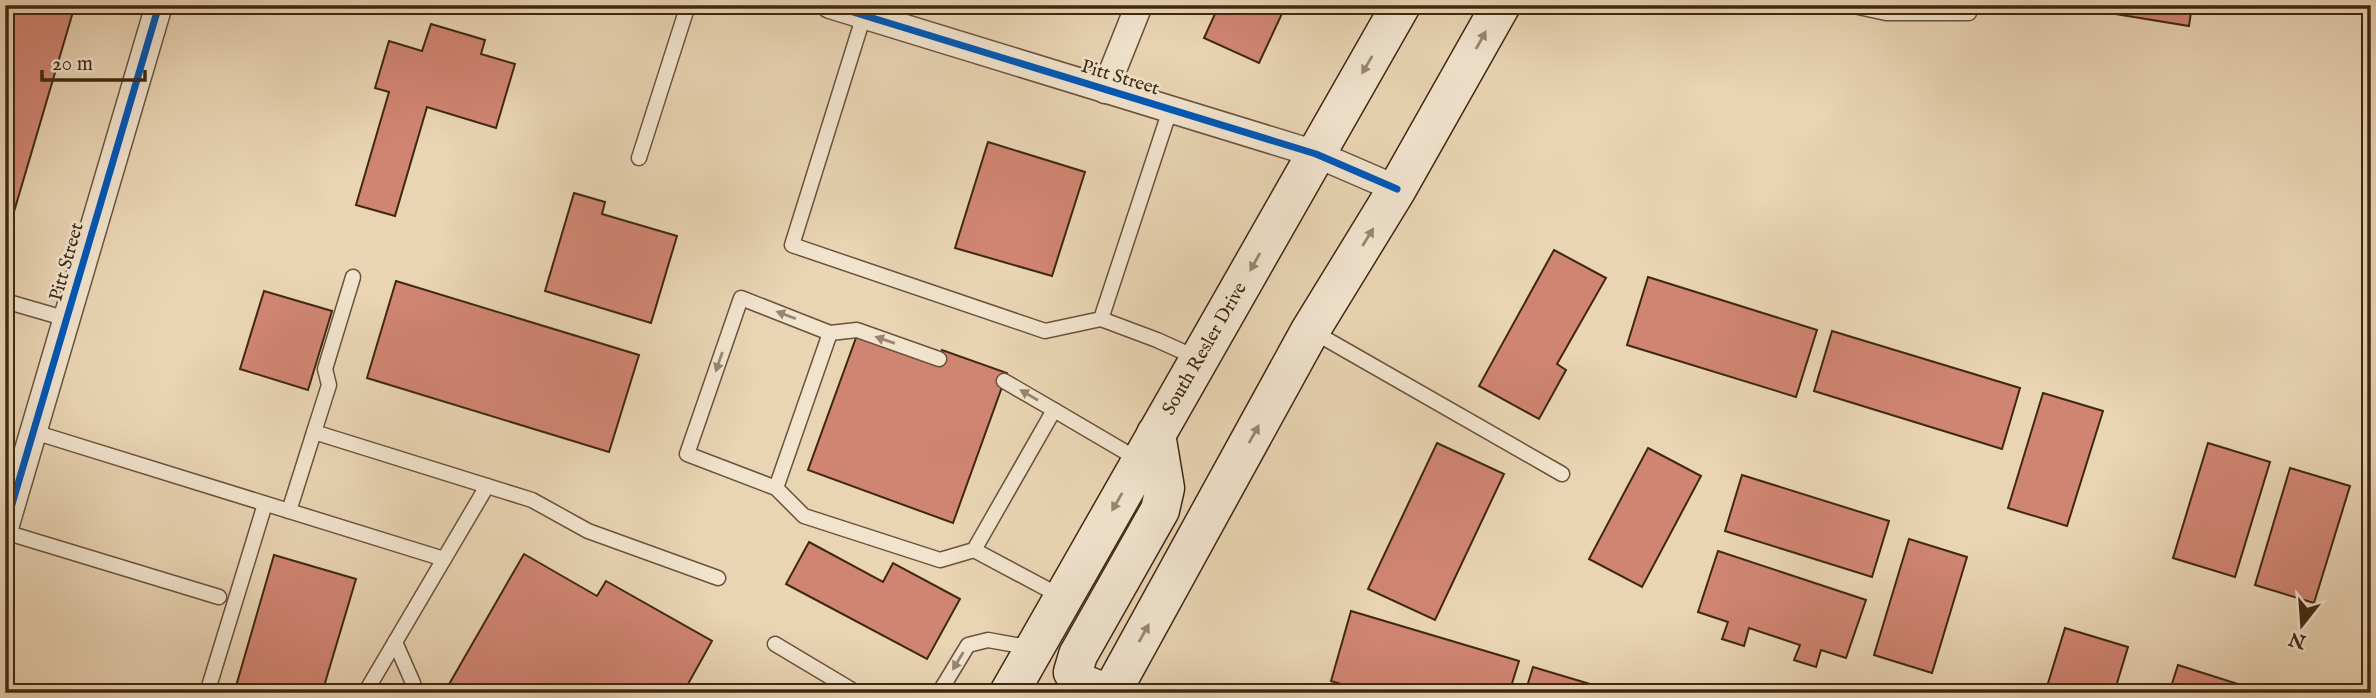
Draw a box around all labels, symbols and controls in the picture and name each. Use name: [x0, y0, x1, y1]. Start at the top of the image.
one-way arrow: [1475, 30, 1487, 49]
scale bar: [42, 38, 145, 82]
text: 20 m: [52, 51, 93, 78]
street label: Pitt Street: [1078, 55, 1162, 101]
one-way arrow: [1361, 55, 1373, 74]
street label: Pitt Street: [44, 220, 90, 304]
one-way arrow: [1362, 227, 1374, 246]
one-way arrow: [1249, 253, 1261, 272]
street label: South Resler Drive: [1157, 278, 1253, 420]
one-way arrow: [775, 310, 796, 321]
one-way arrow: [875, 334, 896, 345]
one-way arrow: [713, 352, 724, 373]
one-way arrow: [1019, 389, 1039, 401]
one-way arrow: [1248, 424, 1260, 443]
one-way arrow: [1111, 493, 1123, 512]
north arrow: [2268, 590, 2338, 660]
one-way arrow: [1138, 623, 1150, 643]
text: N: [2286, 625, 2310, 654]
one-way arrow: [952, 652, 965, 671]

